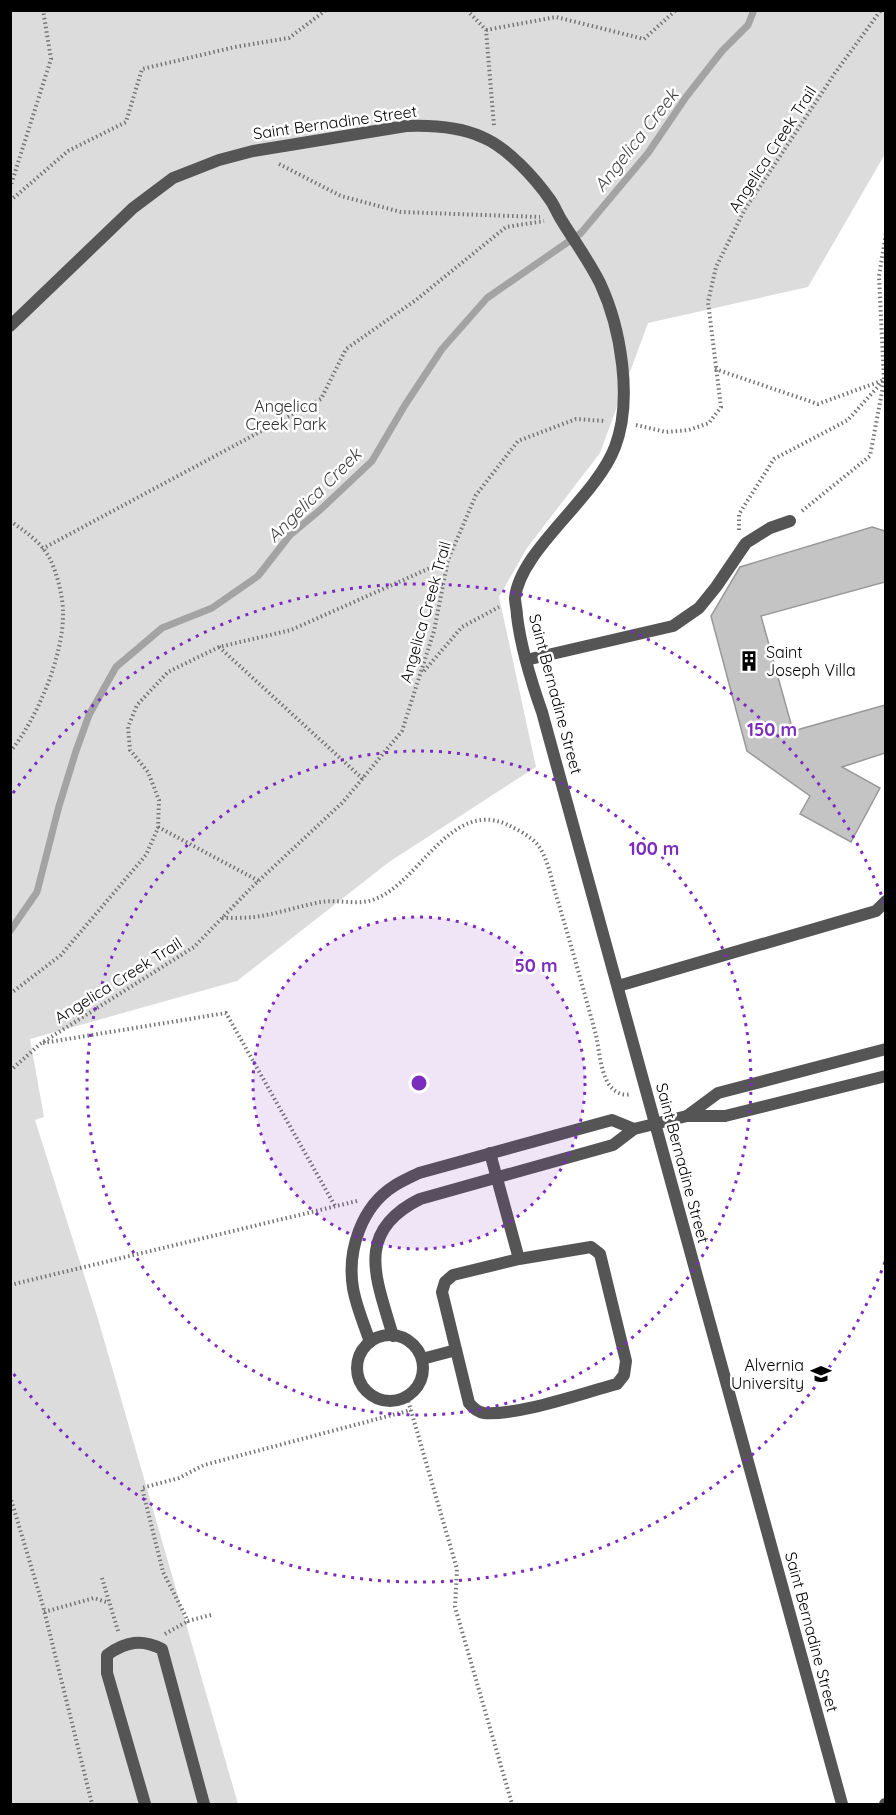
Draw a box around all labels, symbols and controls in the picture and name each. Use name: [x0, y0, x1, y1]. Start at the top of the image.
street label: Angelica Creek Trail: [724, 82, 820, 216]
water label: Angelica Creek: [589, 83, 684, 196]
street label: Saint Bernadine Street: [252, 101, 418, 143]
park label: Angelica Creek Park: [245, 396, 327, 434]
water label: Angelica Creek: [262, 442, 367, 547]
street label: Angelica Creek Trail: [395, 539, 455, 685]
street label: Saint Bernadine Street: [525, 612, 587, 776]
place label: Saint Joseph Villa: [766, 642, 856, 680]
building icon: Saint Joseph Villa: [737, 649, 761, 673]
text: 150 m: [747, 718, 797, 741]
text: 100 m: [629, 837, 679, 860]
street label: Angelica Creek Trail: [51, 933, 185, 1027]
text: 50 m: [514, 954, 558, 977]
centre of rings: [409, 1073, 429, 1093]
street label: Saint Bernadine Street: [652, 1081, 714, 1245]
place label: Alvernia University: [731, 1355, 804, 1393]
school or university icon: Alvernia University: [809, 1362, 833, 1386]
street label: Saint Bernadine Street: [781, 1550, 843, 1714]

